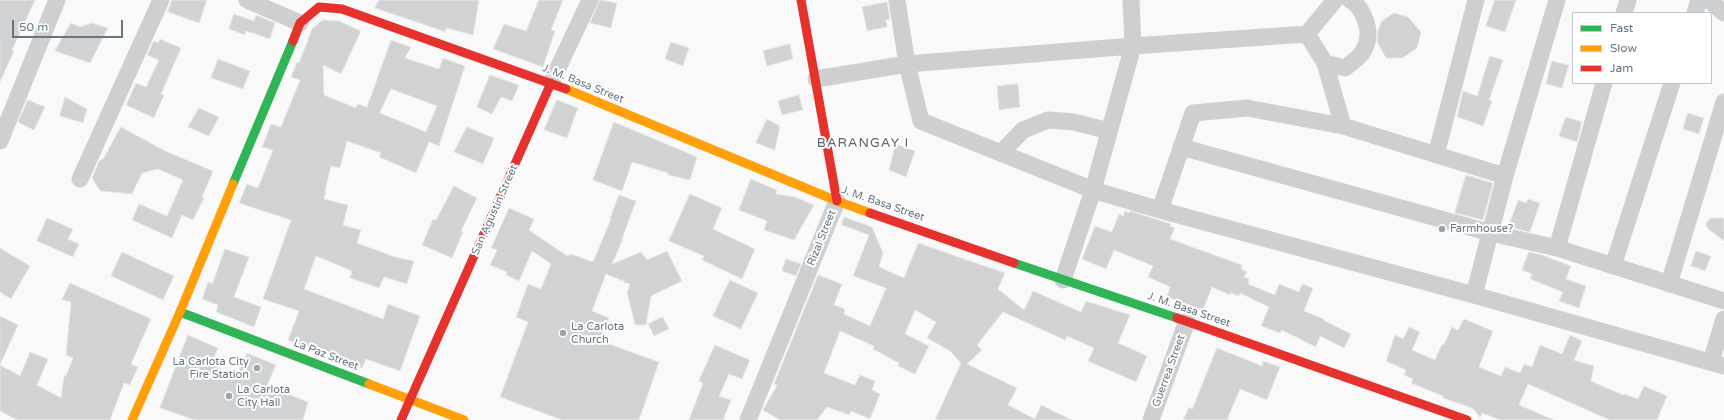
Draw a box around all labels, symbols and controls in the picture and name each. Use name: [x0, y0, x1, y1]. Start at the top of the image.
scale bar: [14, 12, 125, 38]
legend: [1572, 12, 1712, 84]
text: 50 m: [19, 20, 48, 34]
text: Fast: [1610, 21, 1633, 35]
text: Slow: [1610, 41, 1637, 55]
text: Jam: [1610, 61, 1633, 75]
street label: J. M. Basa Street: [540, 62, 626, 106]
district label: BARANGAY I: [817, 136, 909, 152]
street label: San Agustin Street: [469, 163, 521, 257]
street label: J. M. Basa Street: [840, 184, 926, 224]
street label: Rizal Street: [805, 208, 839, 268]
place label: Farmhouse?: [1450, 222, 1513, 236]
marker: Farmhouse?: [1437, 224, 1447, 234]
street label: J. M. Basa Street: [1146, 290, 1232, 330]
place label: La Carlota Church: [571, 320, 624, 346]
marker: La Carlota Church: [558, 328, 568, 338]
street label: Guerrea Street: [1150, 333, 1188, 409]
street label: La Paz Street: [292, 337, 360, 373]
place label: La Carlota City Fire Station: [173, 355, 249, 381]
marker: La Carlota City Fire Station: [252, 363, 262, 373]
place label: La Carlota City Hall: [237, 383, 290, 409]
marker: La Carlota City Hall: [224, 391, 234, 401]

